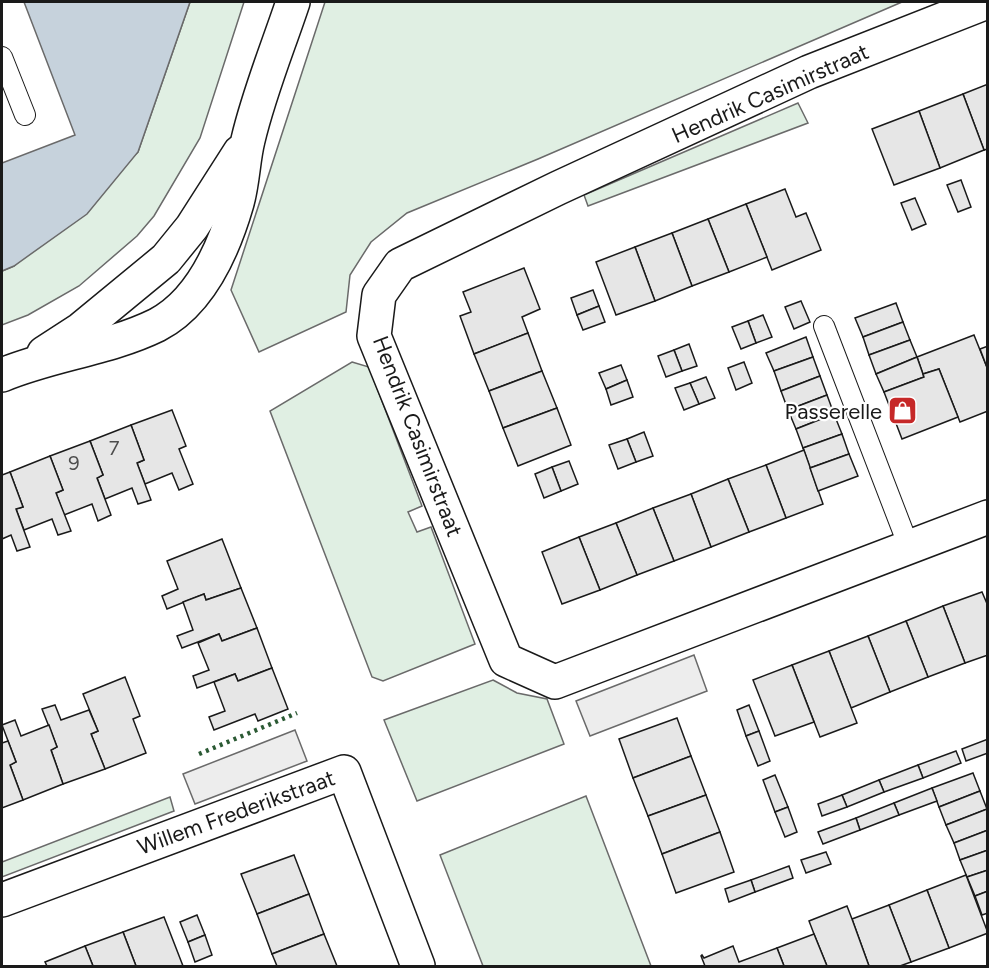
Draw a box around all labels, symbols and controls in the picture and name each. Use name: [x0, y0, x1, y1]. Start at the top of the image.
street label: Hendrik Casimirstraat: [668, 38, 873, 149]
street label: Hendrik Casimirstraat: [367, 332, 468, 540]
shop icon: Passerelle: [887, 395, 919, 427]
place label: Passerelle: [785, 398, 882, 425]
house number: 7: [109, 436, 120, 460]
house number: 9: [68, 451, 80, 475]
street label: Willem Frederikstraat: [134, 764, 339, 861]

